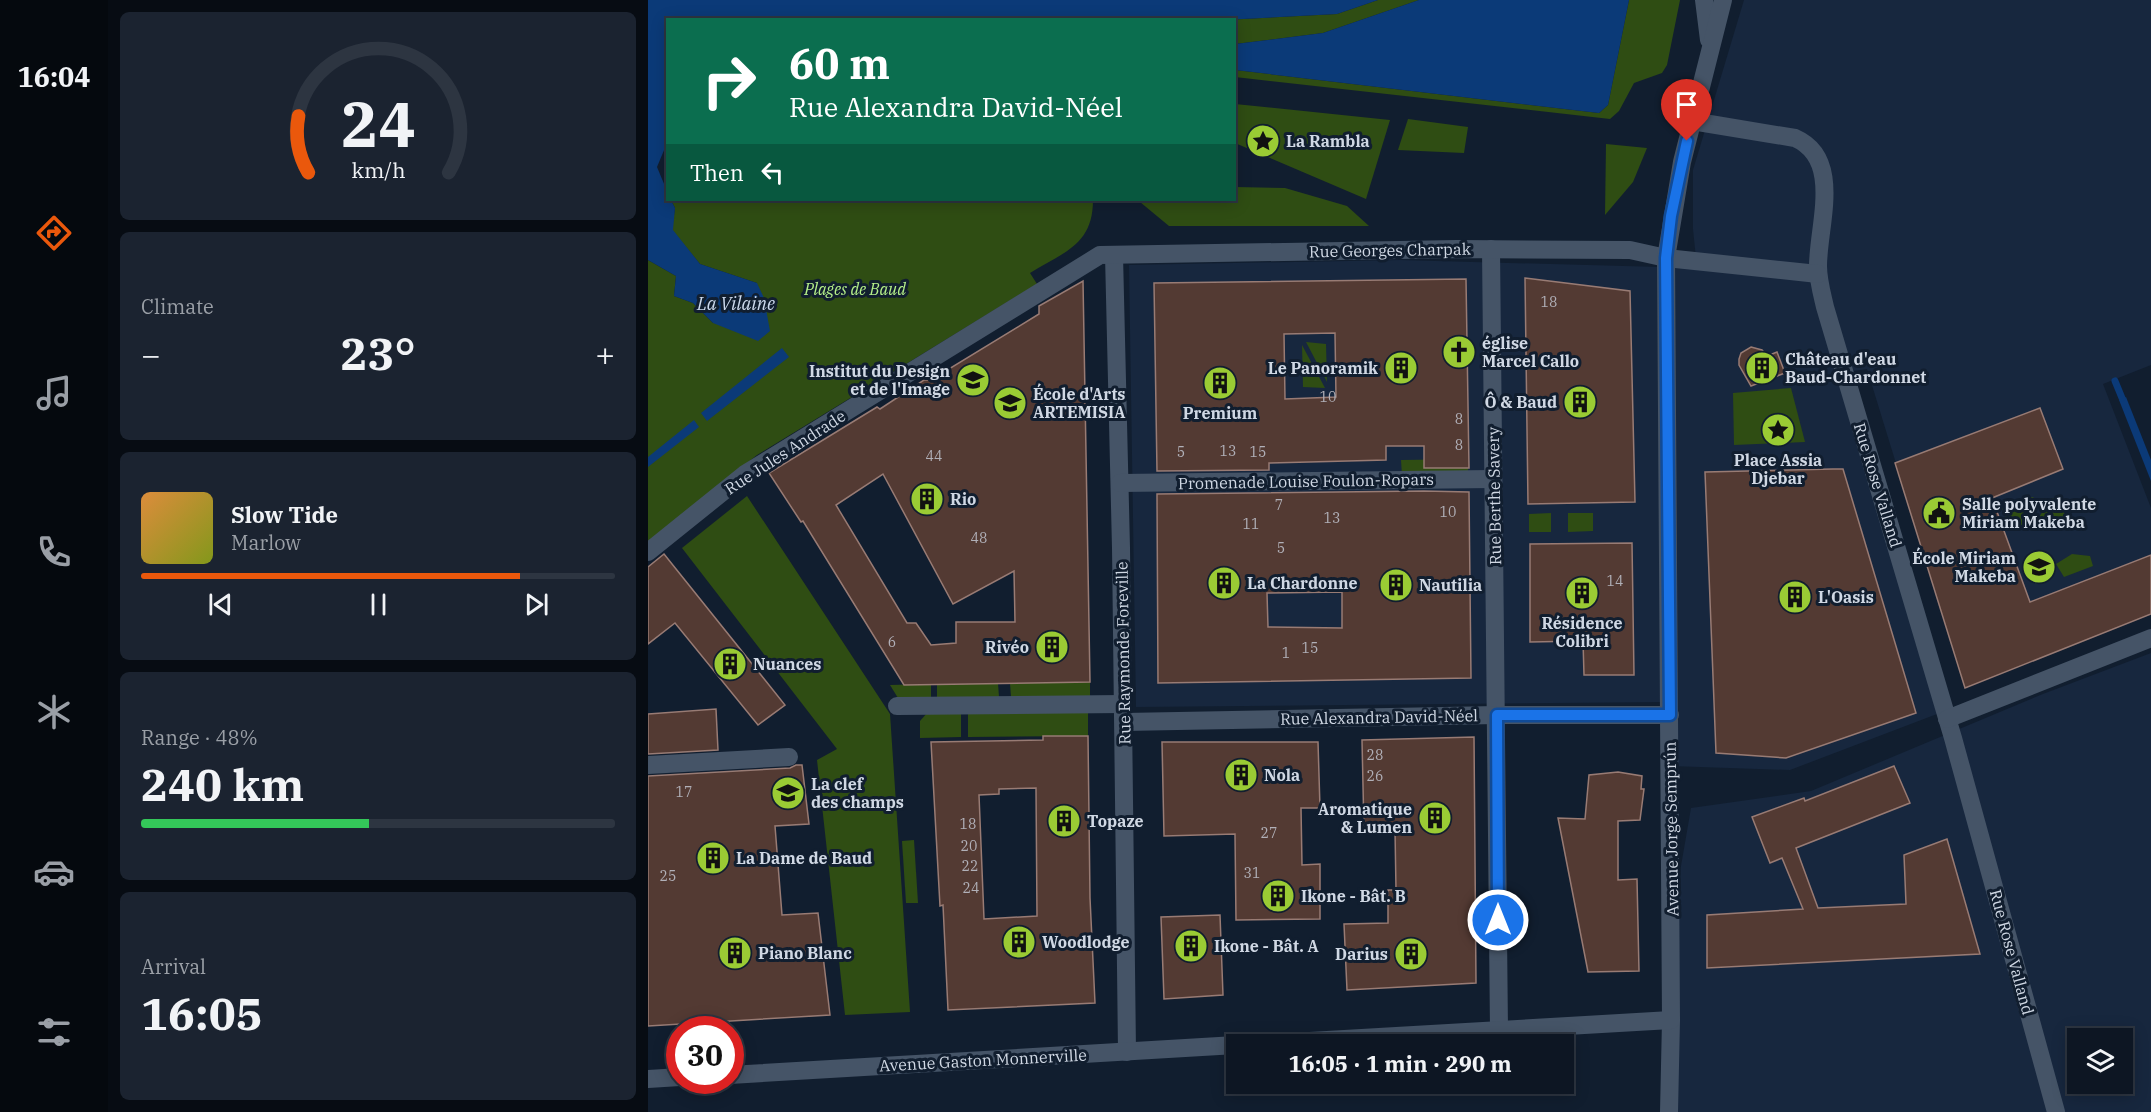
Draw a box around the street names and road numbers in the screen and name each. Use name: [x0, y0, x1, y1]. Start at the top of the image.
street label: Rue Georges Charpak: [1309, 239, 1472, 261]
street label: Rue Jules Andrade: [721, 406, 849, 498]
street label: Rue Rose Valland: [1850, 420, 1907, 550]
street label: Rue Berthe Savery: [1483, 426, 1505, 565]
street label: Promenade Louise Foulon-Ropars: [1178, 469, 1434, 493]
street label: Rue Raymonde Foreville: [1111, 561, 1135, 745]
street label: Rue Alexandra David-Néel: [1280, 705, 1478, 729]
street label: Avenue Jorge Semprún: [1659, 741, 1683, 917]
street label: Rue Rose Valland: [1986, 887, 2038, 1017]
street label: Avenue Gaston Monnerville: [879, 1045, 1087, 1075]

